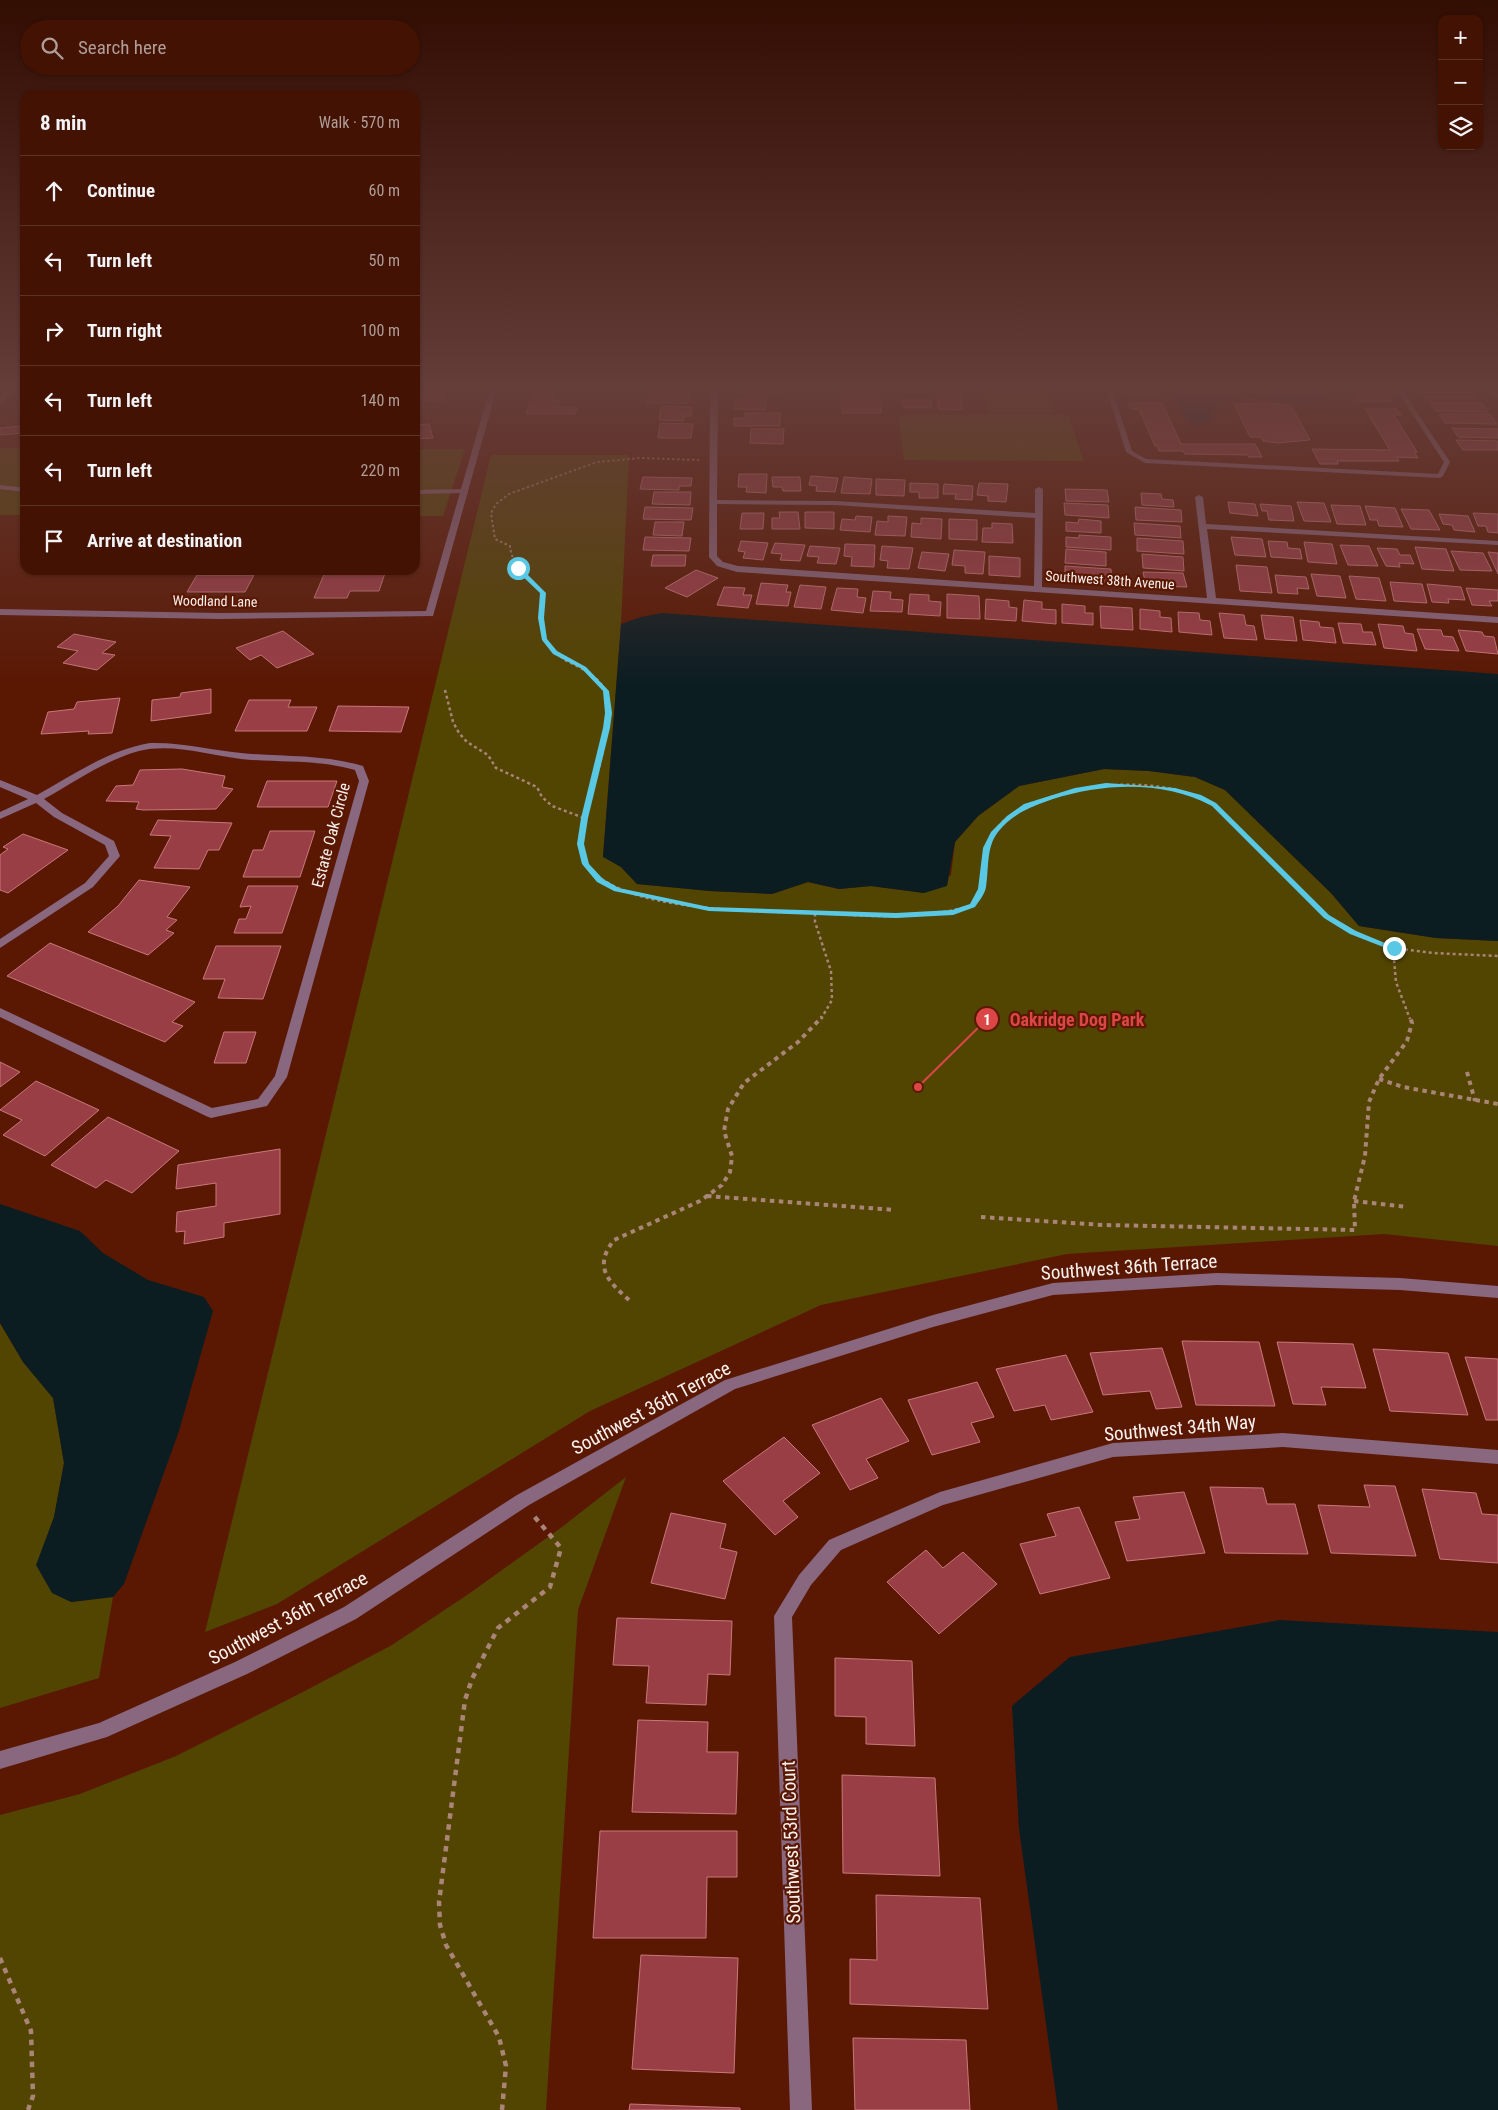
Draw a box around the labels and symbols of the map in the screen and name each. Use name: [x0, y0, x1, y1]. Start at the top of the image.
route start: [507, 557, 530, 580]
street label: Southwest 38th Avenue: [1045, 567, 1176, 593]
street label: Woodland Lane: [172, 592, 258, 610]
street label: Estate Oak Circle: [308, 781, 354, 889]
route end: [1383, 937, 1406, 960]
callout: Oakridge Dog Park: [975, 1003, 1154, 1036]
text: Oakridge Dog Park: [1010, 1009, 1145, 1030]
text: 1: [983, 1011, 991, 1029]
street label: Southwest 36th Terrace: [1040, 1249, 1218, 1285]
street label: Southwest 36th Terrace: [568, 1356, 734, 1460]
street label: Southwest 34th Way: [1103, 1410, 1257, 1446]
street label: Southwest 36th Terrace: [205, 1566, 371, 1670]
street label: Southwest 53rd Court: [777, 1760, 805, 1924]

